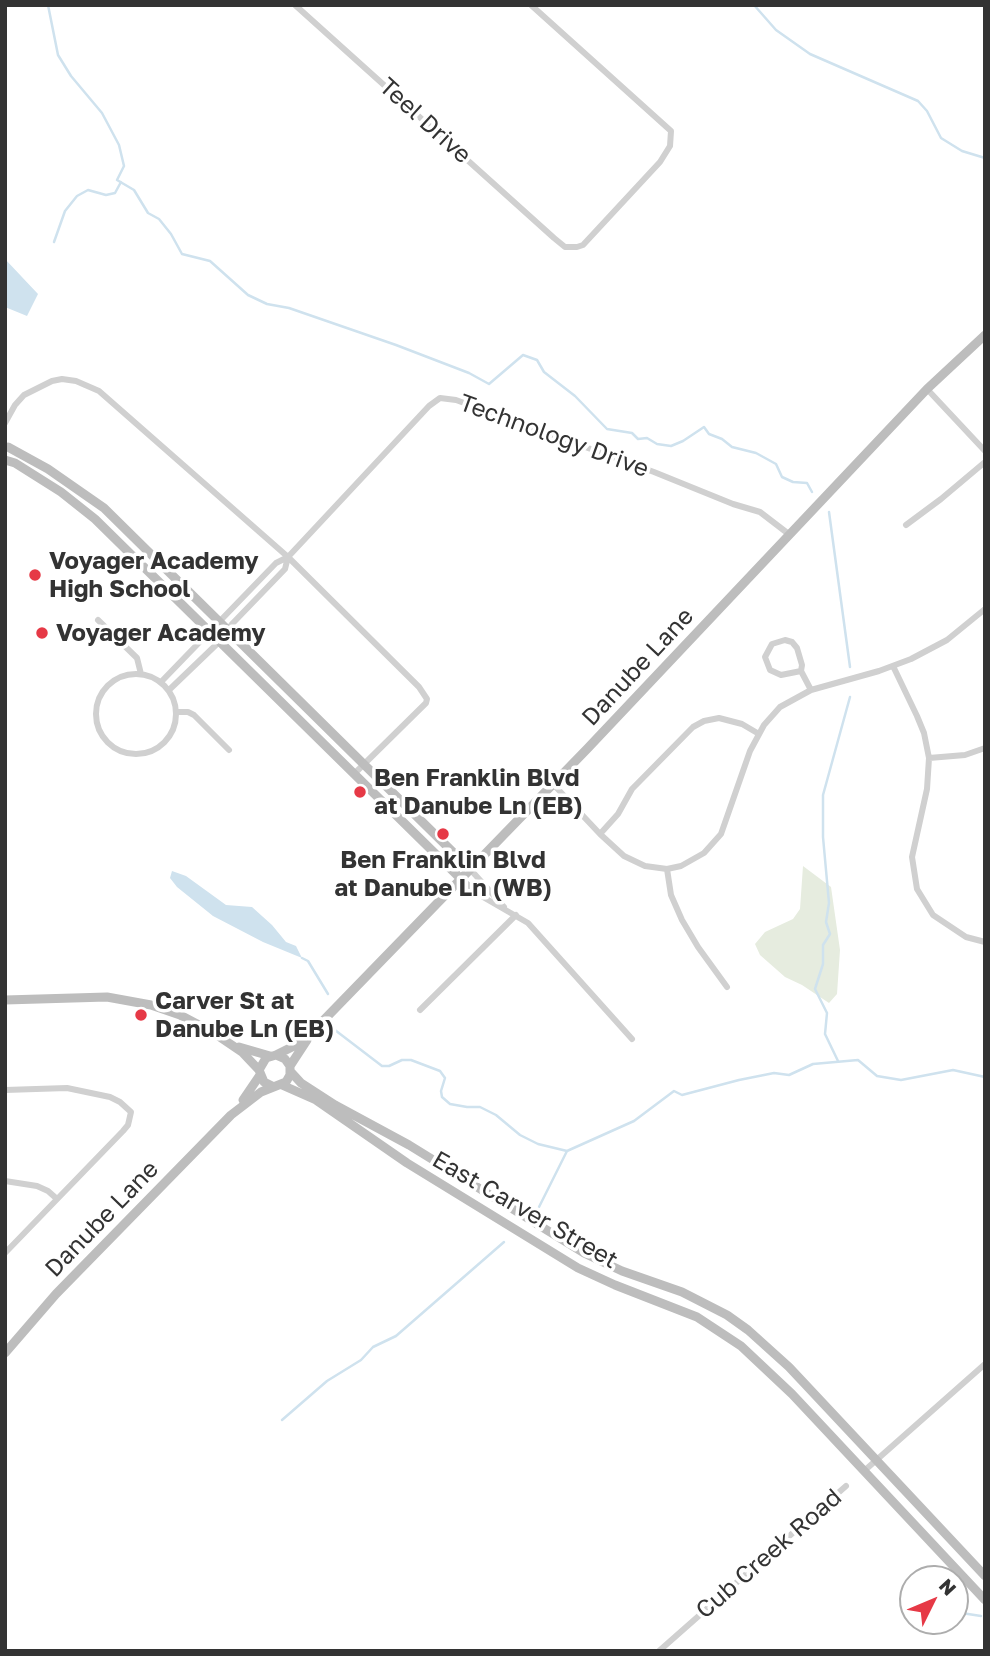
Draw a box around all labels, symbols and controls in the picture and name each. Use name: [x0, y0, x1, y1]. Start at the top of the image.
street label: Teel Drive: [373, 72, 477, 170]
street label: Technology Drive: [456, 388, 652, 484]
place label: Voyager Academy High School: [49, 547, 259, 603]
marker: Voyager Academy High School: [27, 567, 43, 583]
street label: Danube Lane: [576, 602, 700, 732]
place label: Voyager Academy: [56, 619, 266, 647]
marker: Voyager Academy: [34, 625, 50, 641]
place label: Ben Franklin Blvd at Danube Ln (EB): [374, 764, 583, 820]
marker: Ben Franklin Blvd at Danube Ln (EB): [352, 784, 368, 800]
marker: Ben Franklin Blvd at Danube Ln (WB): [435, 826, 451, 842]
place label: Ben Franklin Blvd at Danube Ln (WB): [334, 846, 552, 902]
place label: Carver St at Danube Ln (EB): [155, 987, 334, 1043]
marker: Carver St at Danube Ln (EB): [133, 1007, 149, 1023]
street label: East Carver Street: [427, 1145, 623, 1275]
street label: Danube Lane: [39, 1155, 165, 1283]
street label: Cub Creek Road: [690, 1483, 848, 1625]
north arrow: [899, 1565, 969, 1635]
text: N: [935, 1574, 962, 1600]

